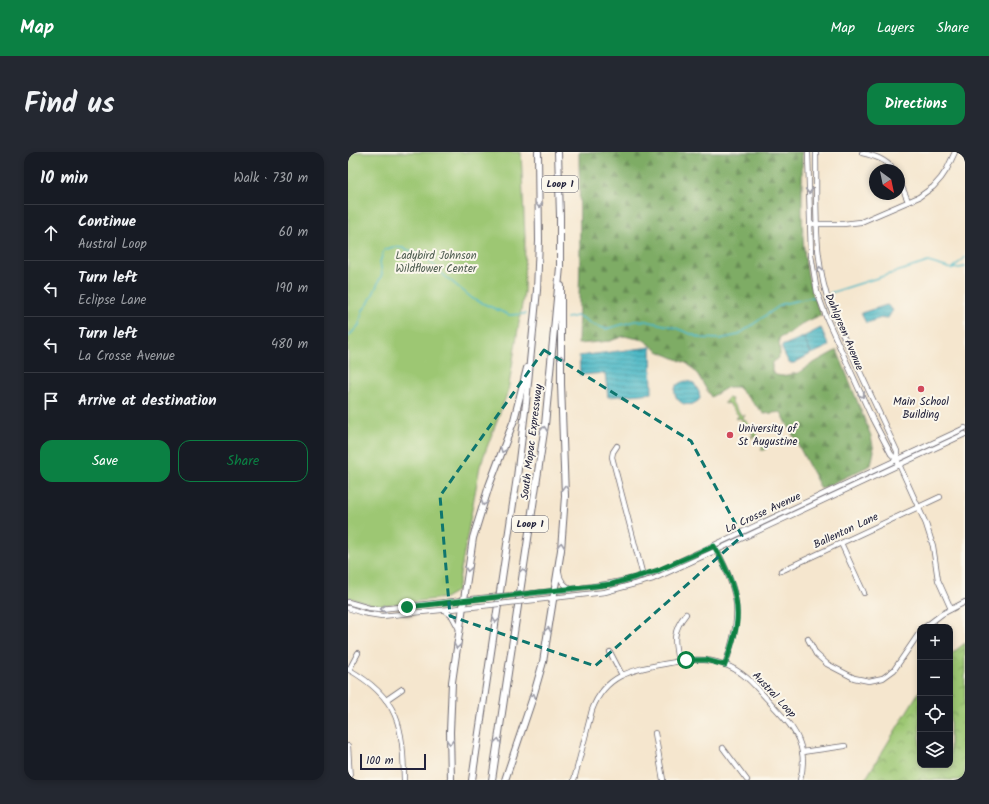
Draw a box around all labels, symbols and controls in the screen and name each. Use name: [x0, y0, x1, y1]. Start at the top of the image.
text: Map: [20, 13, 54, 43]
text: Map: [831, 17, 855, 39]
text: Layers: [877, 17, 915, 39]
text: Share: [937, 17, 969, 39]
text: Find us: [24, 82, 115, 127]
button: Directions: [867, 83, 965, 125]
north arrow: [869, 164, 905, 200]
text: 10 min: [40, 165, 88, 192]
text: Walk · 730 m: [233, 168, 308, 189]
road number: Loop 1: [542, 176, 578, 192]
one-way arrow: [805, 188, 813, 194]
one-way arrow: [535, 202, 543, 208]
text: Continue: [78, 210, 136, 234]
icon: ahead: [40, 222, 62, 244]
text: 60 m: [279, 222, 308, 243]
text: Austral Loop: [78, 234, 147, 255]
park label: Ladybird Johnson Wildflower Center: [395, 247, 478, 278]
text: Turn left: [78, 266, 138, 290]
one-way arrow: [816, 266, 825, 273]
icon: left: [40, 278, 62, 300]
text: 190 m: [276, 278, 308, 299]
text: Eclipse Lane: [78, 290, 146, 311]
street label: Dahlgreen Avenue: [820, 291, 868, 373]
text: Turn left: [78, 322, 138, 346]
icon: left: [40, 334, 62, 356]
text: 480 m: [271, 334, 308, 355]
text: La Crosse Avenue: [78, 346, 175, 367]
one-way arrow: [557, 355, 565, 361]
street label: South Mopac Expressway: [516, 382, 548, 501]
marker: Main School Building: [916, 384, 926, 394]
text: Arrive at destination: [78, 389, 217, 413]
icon: arrive: [40, 390, 62, 412]
one-way arrow: [857, 391, 865, 398]
place label: Main School Building: [893, 393, 949, 424]
place label: University of St Augustine: [738, 420, 798, 451]
one-way arrow: [539, 426, 548, 432]
marker: University of St Augustine: [725, 430, 735, 440]
button: Save: [40, 440, 170, 482]
button: Share: [178, 440, 308, 482]
one-way arrow: [499, 447, 507, 454]
one-way arrow: [560, 485, 569, 491]
street label: La Crosse Avenue: [722, 488, 804, 538]
one-way arrow: [480, 499, 488, 506]
street label: Ballenton Lane: [811, 508, 881, 554]
road number: Loop 1: [512, 516, 548, 532]
one-way arrow: [556, 542, 565, 548]
one-way arrow: [464, 566, 473, 572]
one-way arrow: [518, 568, 527, 574]
route end: [398, 598, 416, 616]
one-way arrow: [380, 604, 386, 613]
one-way arrow: [492, 617, 500, 623]
map controls: [917, 624, 953, 768]
button: +: [917, 624, 953, 660]
one-way arrow: [543, 627, 552, 633]
one-way arrow: [453, 643, 461, 649]
route start: [677, 651, 695, 669]
button: −: [917, 660, 953, 696]
street label: Austral Loop: [748, 668, 801, 723]
one-way arrow: [528, 693, 537, 700]
button: locate: [917, 696, 953, 732]
button: layers: [917, 732, 953, 768]
one-way arrow: [493, 738, 502, 745]
one-way arrow: [446, 739, 454, 745]
scale bar: [360, 752, 426, 771]
text: 100 m: [366, 752, 394, 770]

